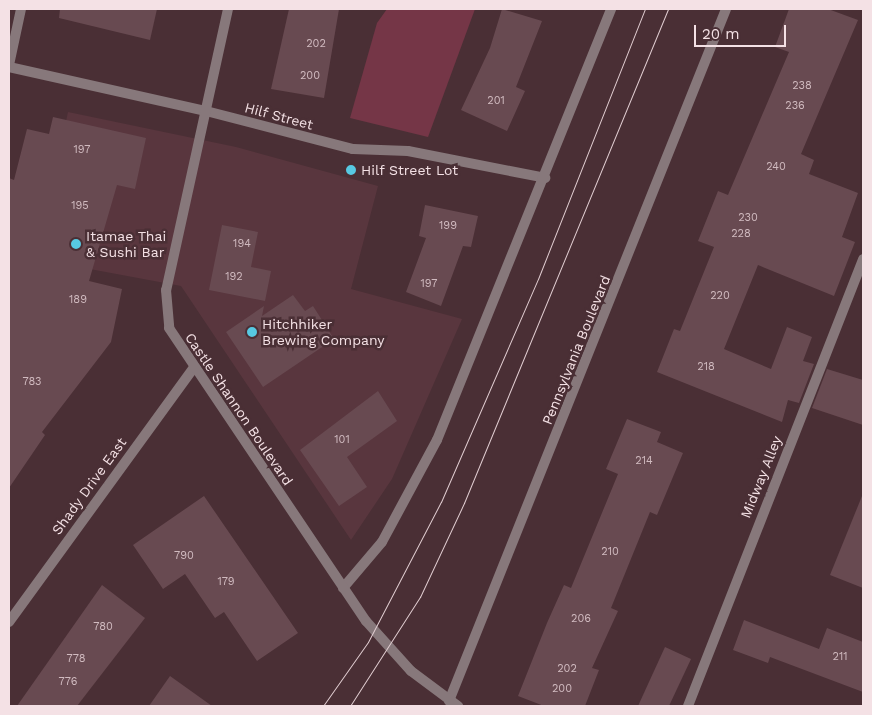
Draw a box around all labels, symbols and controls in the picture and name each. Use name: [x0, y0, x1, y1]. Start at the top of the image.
scale bar: [697, 15, 790, 47]
text: 20 m: [702, 25, 740, 43]
house number: 202: [306, 37, 326, 51]
house number: 200: [300, 69, 320, 83]
house number: 238: [792, 79, 812, 93]
house number: 201: [487, 94, 505, 108]
street label: Hilf Street: [243, 99, 315, 133]
house number: 236: [785, 99, 805, 113]
house number: 197: [73, 143, 91, 157]
house number: 240: [766, 160, 786, 174]
place label: Hilf Street Lot: [361, 162, 459, 178]
marker: Hilf Street Lot: [345, 164, 357, 176]
house number: 195: [71, 199, 89, 213]
house number: 230: [738, 211, 758, 225]
house number: 199: [439, 219, 457, 233]
house number: 228: [731, 227, 751, 241]
place label: Itamae Thai & Sushi Bar: [86, 228, 167, 260]
house number: 194: [233, 237, 251, 251]
marker: Itamae Thai & Sushi Bar: [70, 238, 82, 250]
house number: 192: [225, 270, 243, 284]
street label: Pennsylvania Boulevard: [538, 273, 614, 427]
house number: 197: [420, 277, 438, 291]
house number: 220: [710, 289, 730, 303]
house number: 189: [69, 293, 87, 307]
place label: Hitchhiker Brewing Company: [262, 316, 385, 348]
marker: Hitchhiker Brewing Company: [246, 326, 258, 338]
street label: Castle Shannon Boulevard: [182, 330, 296, 488]
house number: 218: [697, 360, 715, 374]
house number: 783: [23, 375, 41, 389]
house number: 101: [334, 433, 350, 447]
street label: Midway Alley: [737, 433, 785, 521]
street label: Shady Drive East: [48, 434, 130, 538]
house number: 214: [635, 454, 653, 468]
house number: 210: [601, 545, 619, 559]
house number: 790: [174, 549, 194, 563]
house number: 179: [217, 575, 235, 589]
house number: 206: [571, 612, 591, 626]
house number: 780: [93, 620, 113, 634]
house number: 211: [833, 650, 847, 664]
house number: 778: [67, 652, 85, 666]
house number: 202: [557, 662, 577, 676]
house number: 776: [59, 675, 77, 689]
house number: 200: [552, 682, 572, 696]

